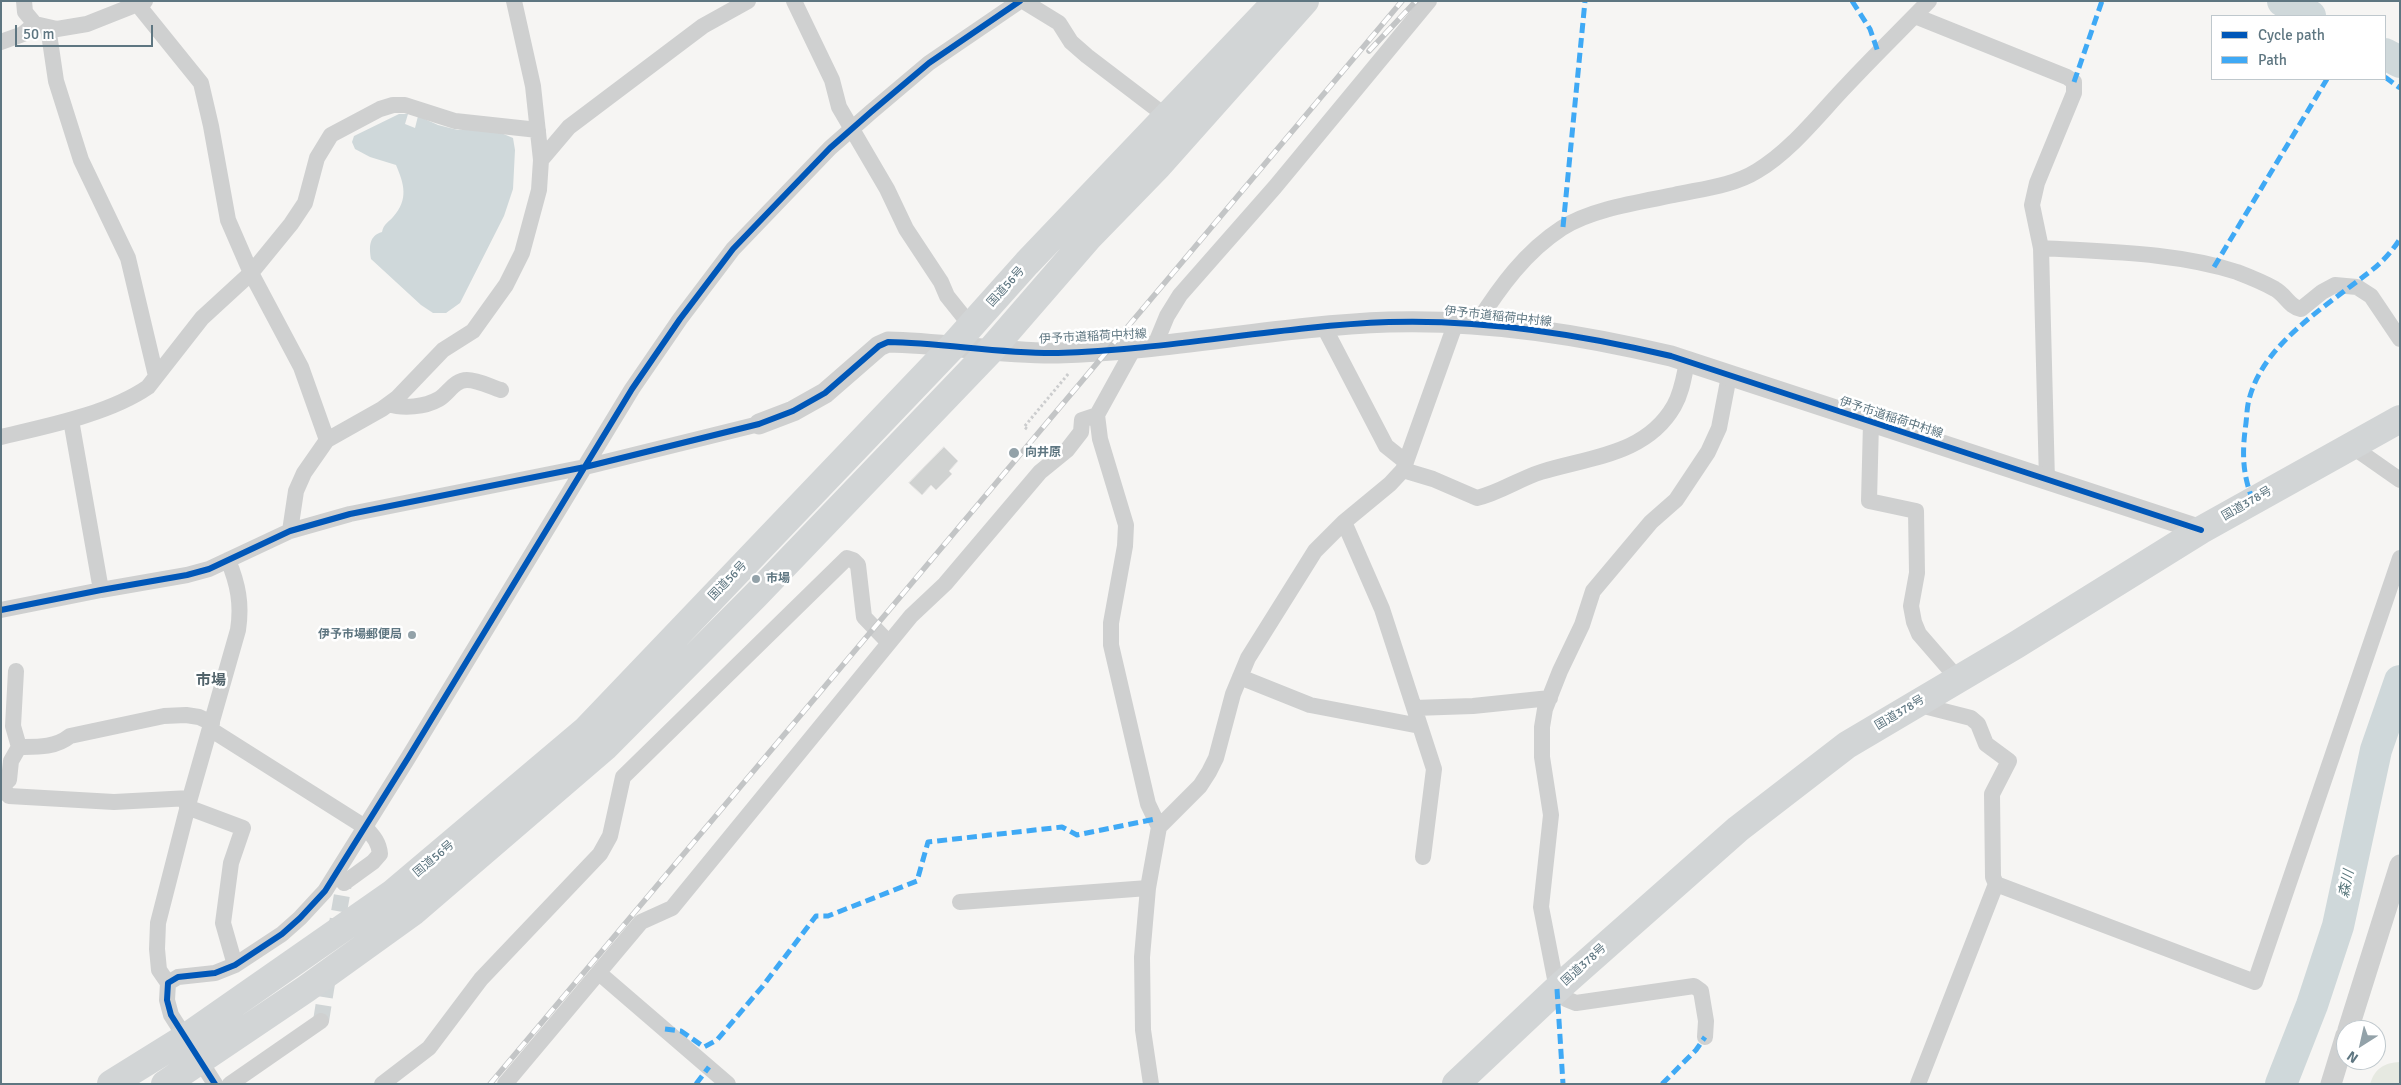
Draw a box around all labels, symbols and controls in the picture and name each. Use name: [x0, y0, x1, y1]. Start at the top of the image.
scale bar: [18, 15, 155, 47]
legend: [2211, 15, 2386, 80]
text: 50 m: [23, 25, 54, 43]
text: Cycle path: [2258, 26, 2325, 44]
text: Path: [2258, 51, 2287, 69]
street label: 国道56号: [984, 264, 1028, 310]
street label: 伊予市道稲荷中村線: [1444, 304, 1552, 330]
street label: 伊予市道稲荷中村線: [1039, 327, 1147, 347]
street label: 伊予市道稲荷中村線: [1837, 394, 1945, 442]
marker: 向井原: [1007, 446, 1021, 460]
place label: 向井原: [1025, 446, 1061, 460]
street label: 国道378号: [2219, 484, 2275, 524]
street label: 国道56号: [706, 558, 750, 604]
place label: 市場: [766, 572, 790, 586]
marker: 市場: [750, 573, 762, 585]
place label: 伊予市場郵便局: [318, 628, 402, 642]
marker: 伊予市場郵便局: [406, 629, 418, 641]
district label: 市場: [196, 672, 226, 690]
street label: 国道378号: [1873, 693, 1927, 733]
street label: 国道56号: [411, 838, 457, 880]
water label: 森川: [2336, 869, 2358, 899]
street label: 国道378号: [1559, 941, 1609, 989]
north arrow: [2336, 1020, 2386, 1070]
text: N: [2344, 1047, 2362, 1067]

